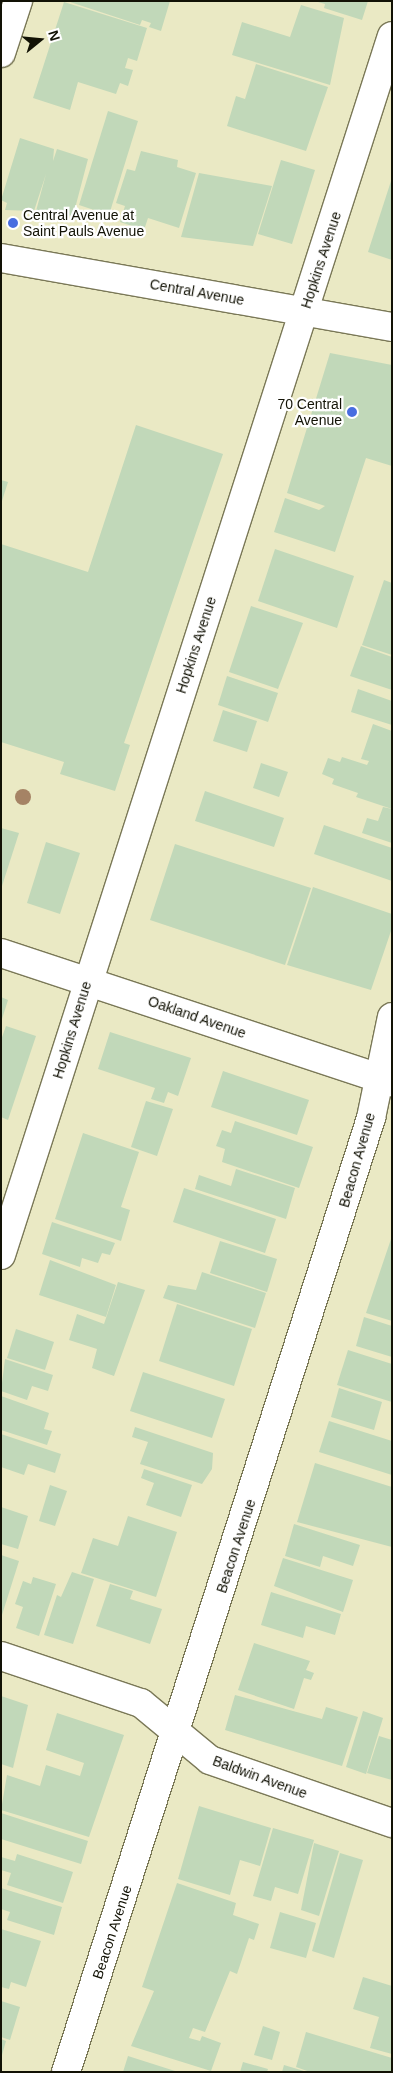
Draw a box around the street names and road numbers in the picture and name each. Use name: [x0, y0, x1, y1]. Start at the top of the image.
street label: Hopkins Avenue: [297, 209, 345, 311]
street label: Central Avenue: [148, 275, 246, 309]
street label: Hopkins Avenue: [172, 594, 220, 696]
street label: Hopkins Avenue: [49, 979, 95, 1081]
street label: Oakland Avenue: [145, 992, 249, 1042]
street label: Beacon Avenue: [335, 1110, 379, 1210]
street label: Beacon Avenue: [213, 1497, 259, 1595]
street label: Baldwin Avenue: [210, 1752, 310, 1802]
street label: Beacon Avenue: [89, 1883, 135, 1981]

